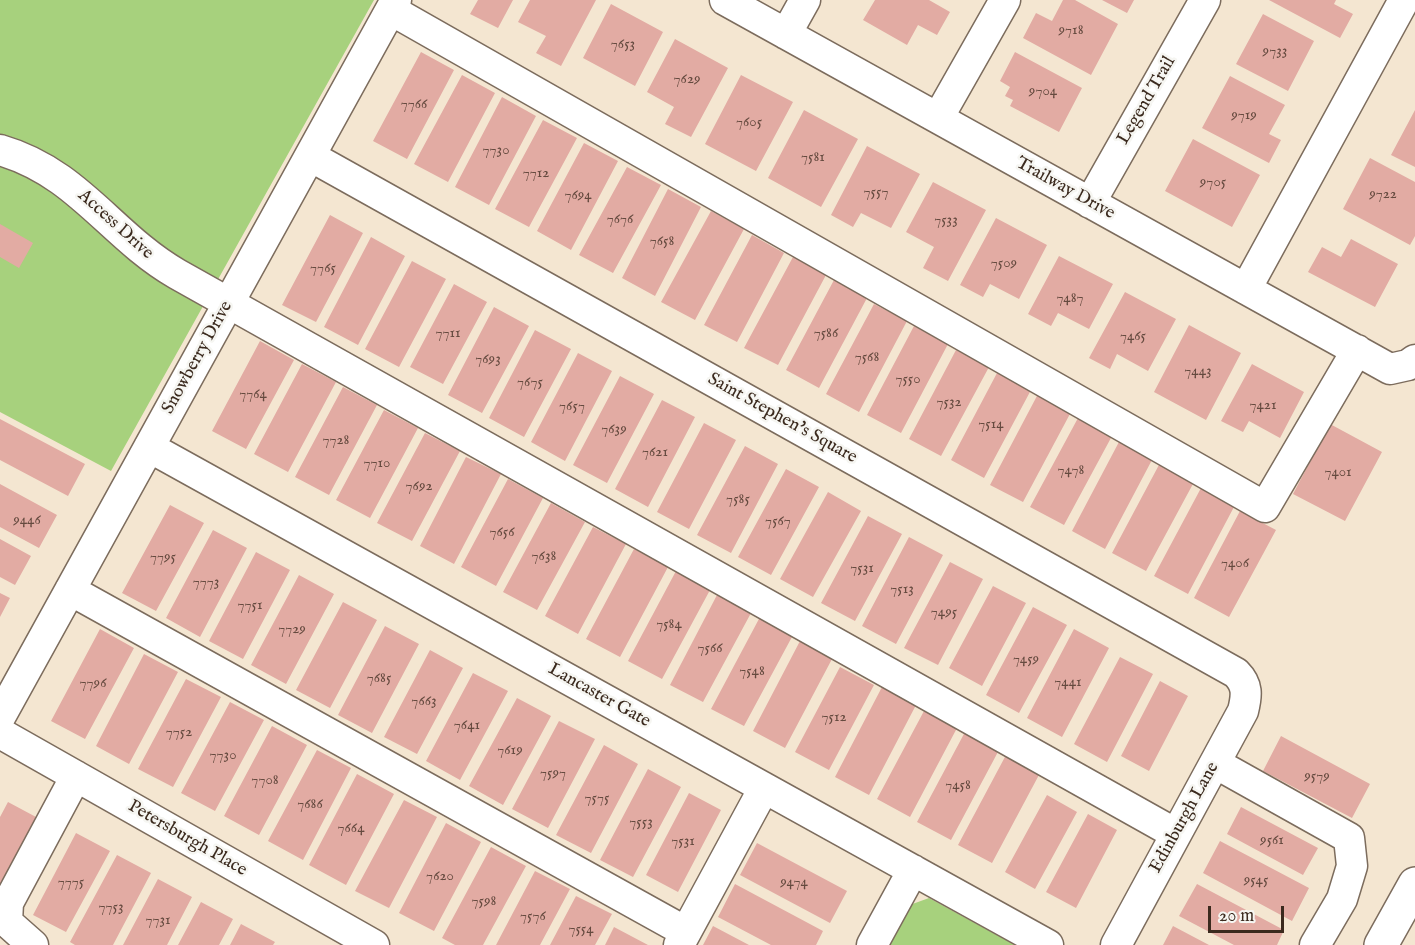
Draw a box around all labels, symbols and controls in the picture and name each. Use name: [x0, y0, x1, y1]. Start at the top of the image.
house number: 9718: [1058, 22, 1084, 40]
house number: 7653: [611, 36, 635, 54]
house number: 9733: [1263, 43, 1287, 61]
street label: Legend Trail: [1113, 53, 1181, 149]
house number: 7629: [674, 71, 700, 89]
house number: 9704: [1029, 83, 1057, 101]
house number: 7766: [401, 96, 427, 114]
house number: 9719: [1231, 107, 1257, 125]
house number: 7605: [736, 114, 762, 132]
house number: 7730: [482, 142, 510, 160]
house number: 7581: [801, 149, 825, 167]
street label: Trailway Drive: [1012, 153, 1118, 225]
house number: 7712: [523, 165, 549, 183]
house number: 9705: [1200, 174, 1226, 192]
house number: 7557: [864, 184, 888, 202]
street label: Access Drive: [73, 185, 157, 265]
house number: 9722: [1369, 186, 1397, 204]
house number: 7694: [564, 187, 592, 205]
house number: 7676: [607, 211, 633, 229]
house number: 7533: [934, 212, 958, 230]
house number: 7658: [650, 233, 674, 251]
house number: 7509: [991, 255, 1017, 273]
house number: 7765: [310, 260, 336, 278]
house number: 7487: [1056, 290, 1084, 308]
street label: Snowberry Drive: [158, 298, 238, 418]
house number: 7711: [435, 325, 461, 343]
house number: 7586: [814, 325, 838, 343]
house number: 7465: [1120, 328, 1146, 346]
house number: 7568: [855, 349, 879, 367]
house number: 7693: [475, 351, 501, 369]
house number: 7443: [1184, 363, 1212, 381]
street label: Saint Stephen's Square: [704, 369, 860, 469]
house number: 7550: [895, 371, 921, 389]
house number: 7675: [517, 374, 543, 392]
house number: 7764: [239, 386, 267, 404]
house number: 7532: [936, 394, 962, 412]
house number: 7421: [1250, 397, 1276, 415]
house number: 7657: [559, 398, 585, 416]
house number: 7514: [978, 416, 1004, 434]
house number: 7639: [601, 421, 627, 439]
house number: 7728: [323, 432, 349, 450]
house number: 7621: [642, 444, 668, 462]
house number: 7710: [364, 455, 390, 473]
house number: 7478: [1058, 462, 1084, 480]
house number: 7401: [1324, 464, 1352, 482]
house number: 7692: [406, 478, 432, 496]
house number: 7585: [726, 491, 750, 509]
house number: 9446: [13, 512, 41, 530]
house number: 7567: [765, 513, 791, 531]
house number: 7656: [489, 524, 515, 542]
house number: 7638: [532, 548, 556, 566]
house number: 7795: [150, 549, 176, 567]
house number: 7406: [1221, 555, 1249, 573]
house number: 7531: [850, 560, 874, 578]
house number: 7773: [193, 574, 219, 592]
house number: 7513: [890, 581, 914, 599]
house number: 7751: [237, 597, 263, 615]
house number: 7495: [931, 604, 957, 622]
house number: 7584: [656, 616, 682, 634]
house number: 7729: [278, 621, 306, 639]
house number: 7566: [697, 640, 723, 658]
house number: 7459: [1013, 651, 1039, 669]
street label: Lancaster Gate: [544, 659, 654, 733]
house number: 7548: [739, 663, 765, 681]
house number: 7685: [367, 670, 391, 688]
house number: 7441: [1054, 674, 1082, 692]
house number: 7796: [80, 675, 106, 693]
house number: 7663: [411, 693, 437, 711]
house number: 7512: [821, 709, 847, 727]
house number: 7641: [454, 717, 480, 735]
house number: 7752: [166, 724, 192, 742]
house number: 7619: [497, 742, 523, 760]
house number: 7730: [209, 747, 237, 765]
street label: Edinburgh Lane: [1146, 759, 1224, 877]
house number: 7597: [540, 765, 566, 783]
house number: 9579: [1304, 768, 1330, 786]
house number: 7708: [251, 772, 279, 790]
house number: 7458: [945, 777, 971, 795]
house number: 7575: [585, 790, 609, 808]
street label: Petersburgh Place: [124, 796, 250, 882]
house number: 7686: [297, 796, 323, 814]
house number: 7553: [629, 814, 653, 832]
house number: 7664: [337, 820, 365, 838]
house number: 9561: [1260, 832, 1284, 850]
house number: 7531: [671, 833, 695, 851]
house number: 7620: [426, 868, 454, 886]
house number: 9545: [1244, 872, 1268, 890]
house number: 7775: [58, 874, 84, 892]
house number: 9474: [780, 874, 808, 892]
house number: 7598: [472, 893, 496, 911]
scale bar: [1211, 894, 1288, 932]
house number: 7753: [98, 899, 124, 917]
text: 20 m: [1219, 905, 1254, 928]
house number: 7576: [520, 908, 546, 926]
house number: 7731: [145, 912, 171, 930]
house number: 7554: [568, 921, 594, 939]

